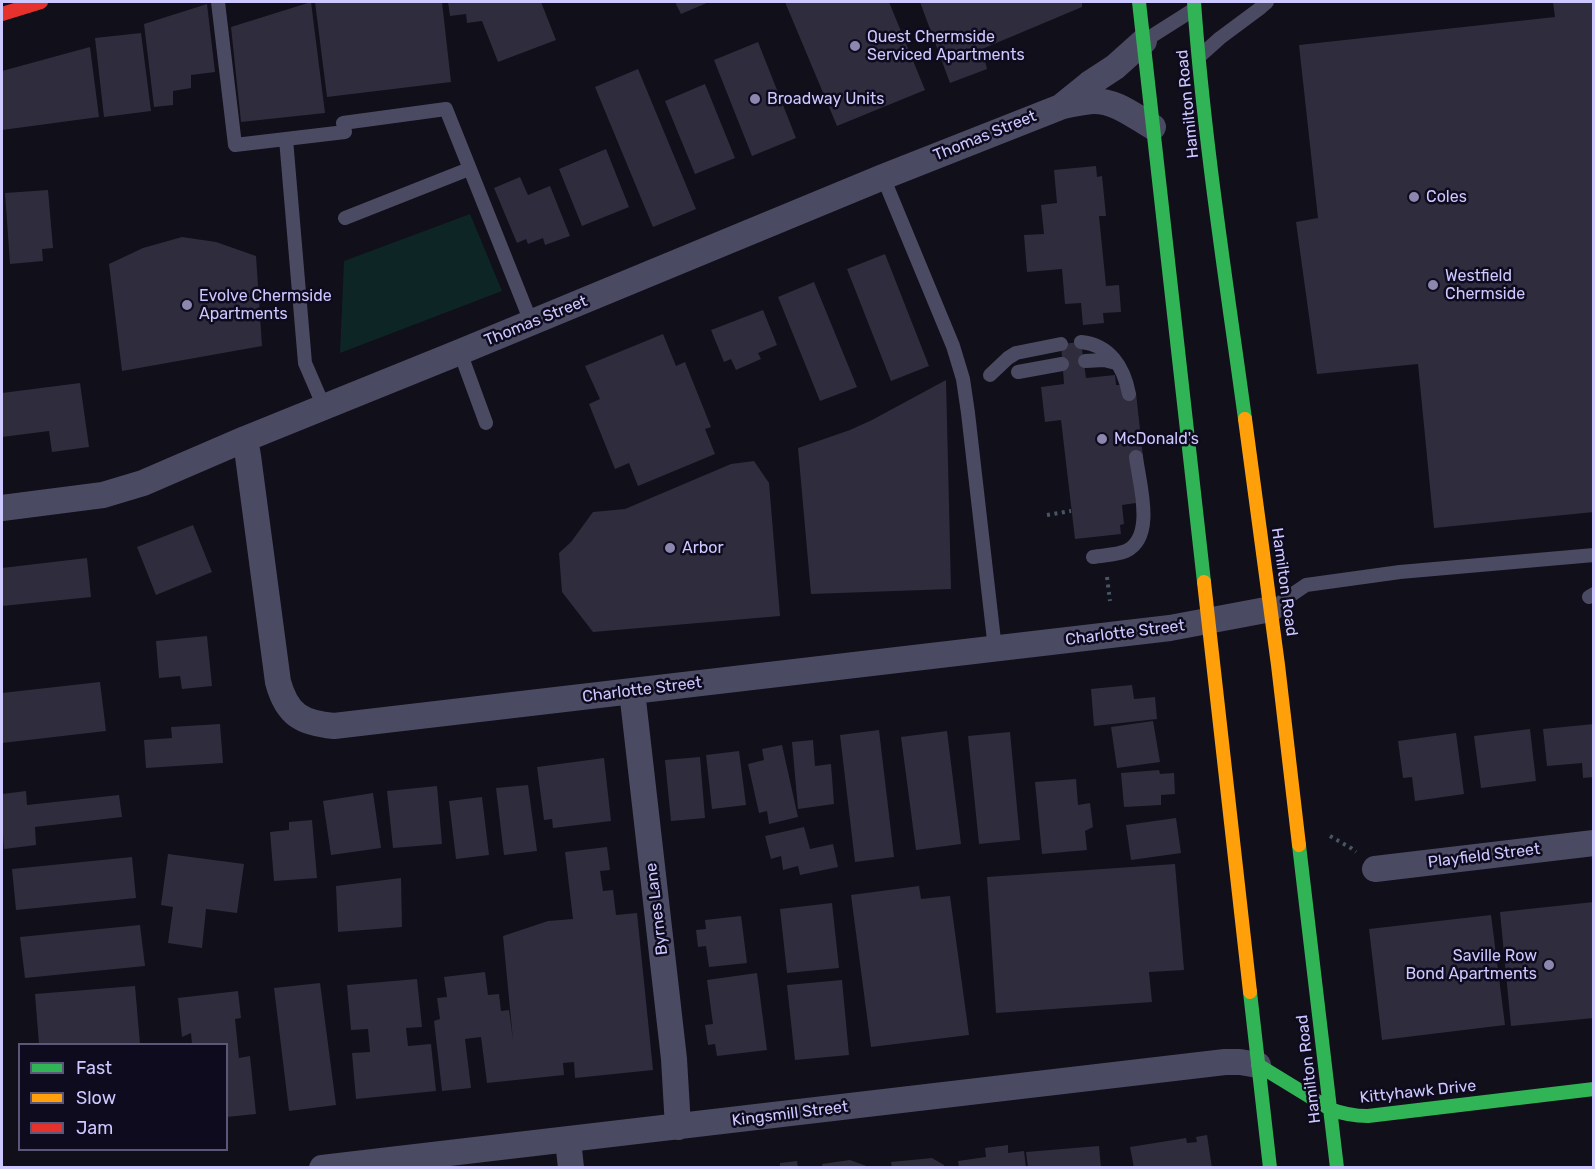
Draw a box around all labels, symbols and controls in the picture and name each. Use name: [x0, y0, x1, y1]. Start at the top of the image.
place label: Quest Chermside Serviced Apartments: [867, 27, 1025, 65]
marker: Quest Chermside Serviced Apartments: [848, 39, 862, 53]
street label: Hamilton Road: [1173, 49, 1203, 159]
place label: Broadway Units: [767, 89, 884, 109]
marker: Broadway Units: [748, 92, 762, 106]
street label: Thomas Street: [931, 107, 1039, 165]
place label: Coles: [1426, 187, 1467, 207]
marker: Coles: [1407, 190, 1421, 204]
place label: Westfield Chermside: [1445, 266, 1525, 304]
marker: Westfield Chermside: [1426, 278, 1440, 292]
place label: Evolve Chermside Apartments: [199, 286, 332, 324]
street label: Thomas Street: [482, 292, 590, 350]
marker: Evolve Chermside Apartments: [180, 298, 194, 312]
place label: McDonald's: [1114, 429, 1199, 449]
marker: McDonald's: [1095, 432, 1109, 446]
street label: Hamilton Road: [1267, 527, 1301, 637]
place label: Arbor: [682, 538, 724, 558]
marker: Arbor: [663, 541, 677, 555]
street label: Charlotte Street: [1064, 616, 1186, 650]
street label: Charlotte Street: [581, 673, 703, 707]
street label: Playfield Street: [1427, 840, 1541, 872]
street label: Byrnes Lane: [642, 862, 672, 956]
place label: Saville Row Bond Apartments: [1405, 946, 1537, 984]
marker: Saville Row Bond Apartments: [1542, 958, 1556, 972]
street label: Hamilton Road: [1293, 1014, 1325, 1124]
legend: [18, 1043, 228, 1151]
text: Fast: [76, 1057, 112, 1079]
street label: Kittyhawk Drive: [1359, 1076, 1477, 1108]
text: Slow: [76, 1087, 116, 1109]
street label: Kingsmill Street: [731, 1097, 849, 1131]
text: Jam: [76, 1117, 113, 1139]

